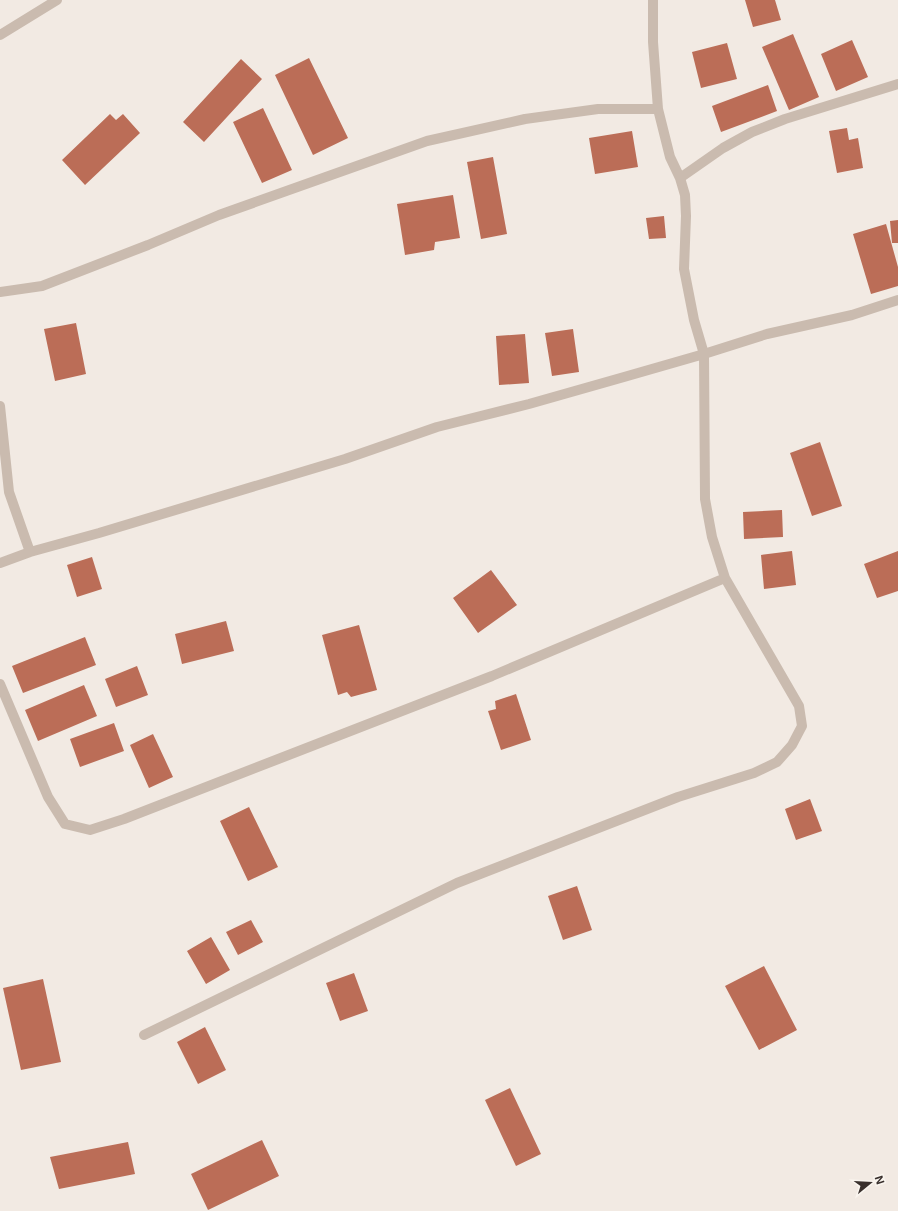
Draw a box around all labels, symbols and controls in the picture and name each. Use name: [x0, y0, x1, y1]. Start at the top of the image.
north arrow: [850, 1163, 890, 1203]
text: N: [872, 1174, 887, 1186]

